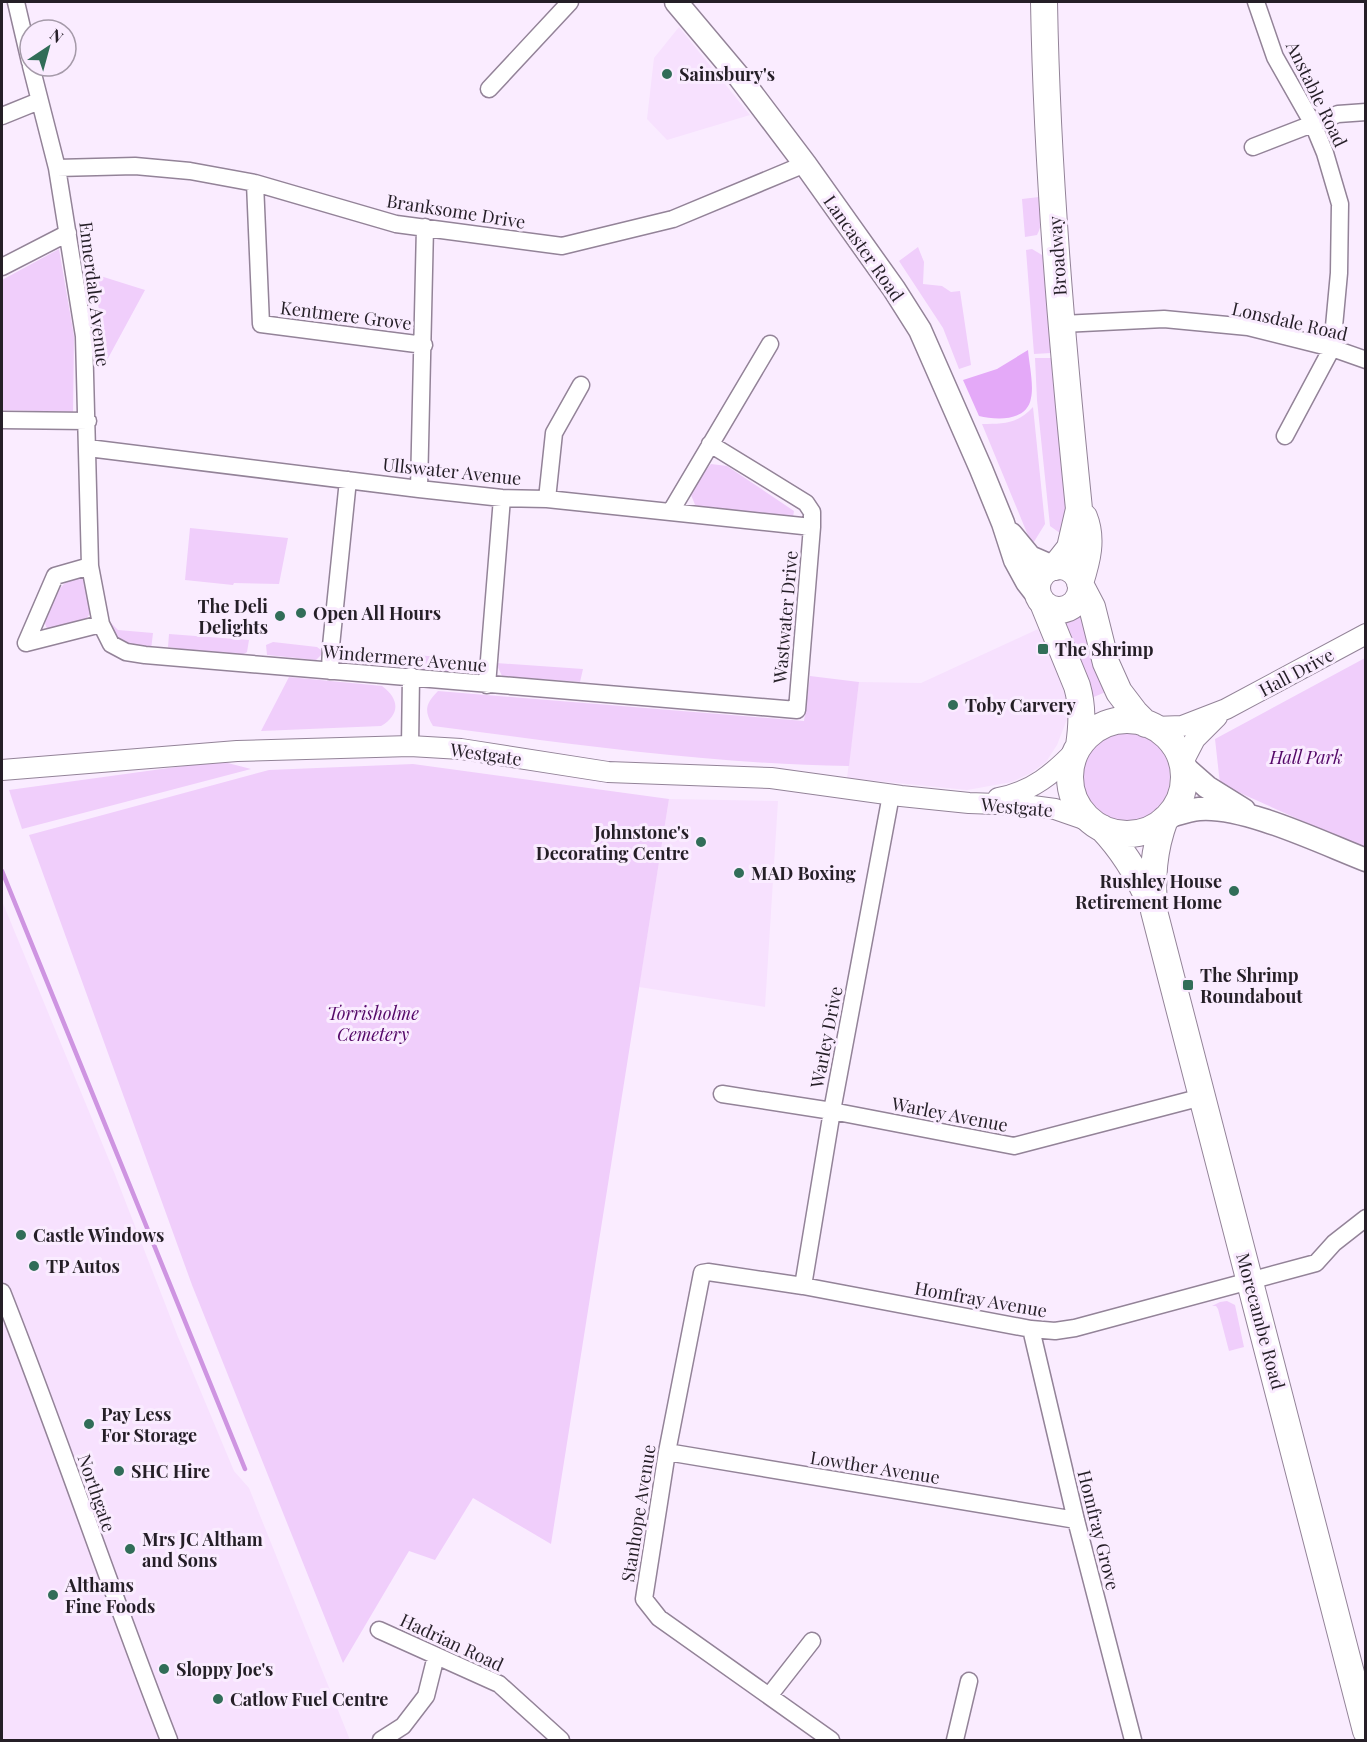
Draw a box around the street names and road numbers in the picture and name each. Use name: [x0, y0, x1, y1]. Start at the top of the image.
street label: Anstable Road: [1281, 36, 1353, 151]
street label: Branksome Drive: [385, 188, 527, 234]
street label: Lancaster Road: [818, 190, 910, 306]
street label: Broadway: [1042, 215, 1072, 297]
street label: Ennerdale Avenue: [74, 220, 116, 368]
street label: Kentmere Grove: [279, 295, 413, 335]
street label: Lonsdale Road: [1230, 296, 1351, 346]
street label: Ullswater Avenue: [381, 452, 523, 490]
street label: Wastwater Drive: [767, 550, 803, 685]
street label: Windermere Avenue: [321, 639, 488, 677]
street label: Hall Drive: [1254, 642, 1338, 702]
street label: Westgate: [448, 737, 523, 771]
street label: Westgate: [979, 792, 1054, 822]
street label: Warley Drive: [804, 984, 848, 1091]
street label: Warley Avenue: [889, 1091, 1010, 1137]
street label: Morecambe Road: [1231, 1250, 1291, 1392]
street label: Homfray Avenue: [913, 1276, 1049, 1322]
street label: Stanhope Avenue: [615, 1442, 661, 1584]
street label: Lowther Avenue: [808, 1445, 942, 1489]
street label: Northgate: [72, 1451, 122, 1535]
street label: Homfray Grove: [1072, 1467, 1126, 1593]
street label: Hadrian Road: [396, 1608, 508, 1677]

